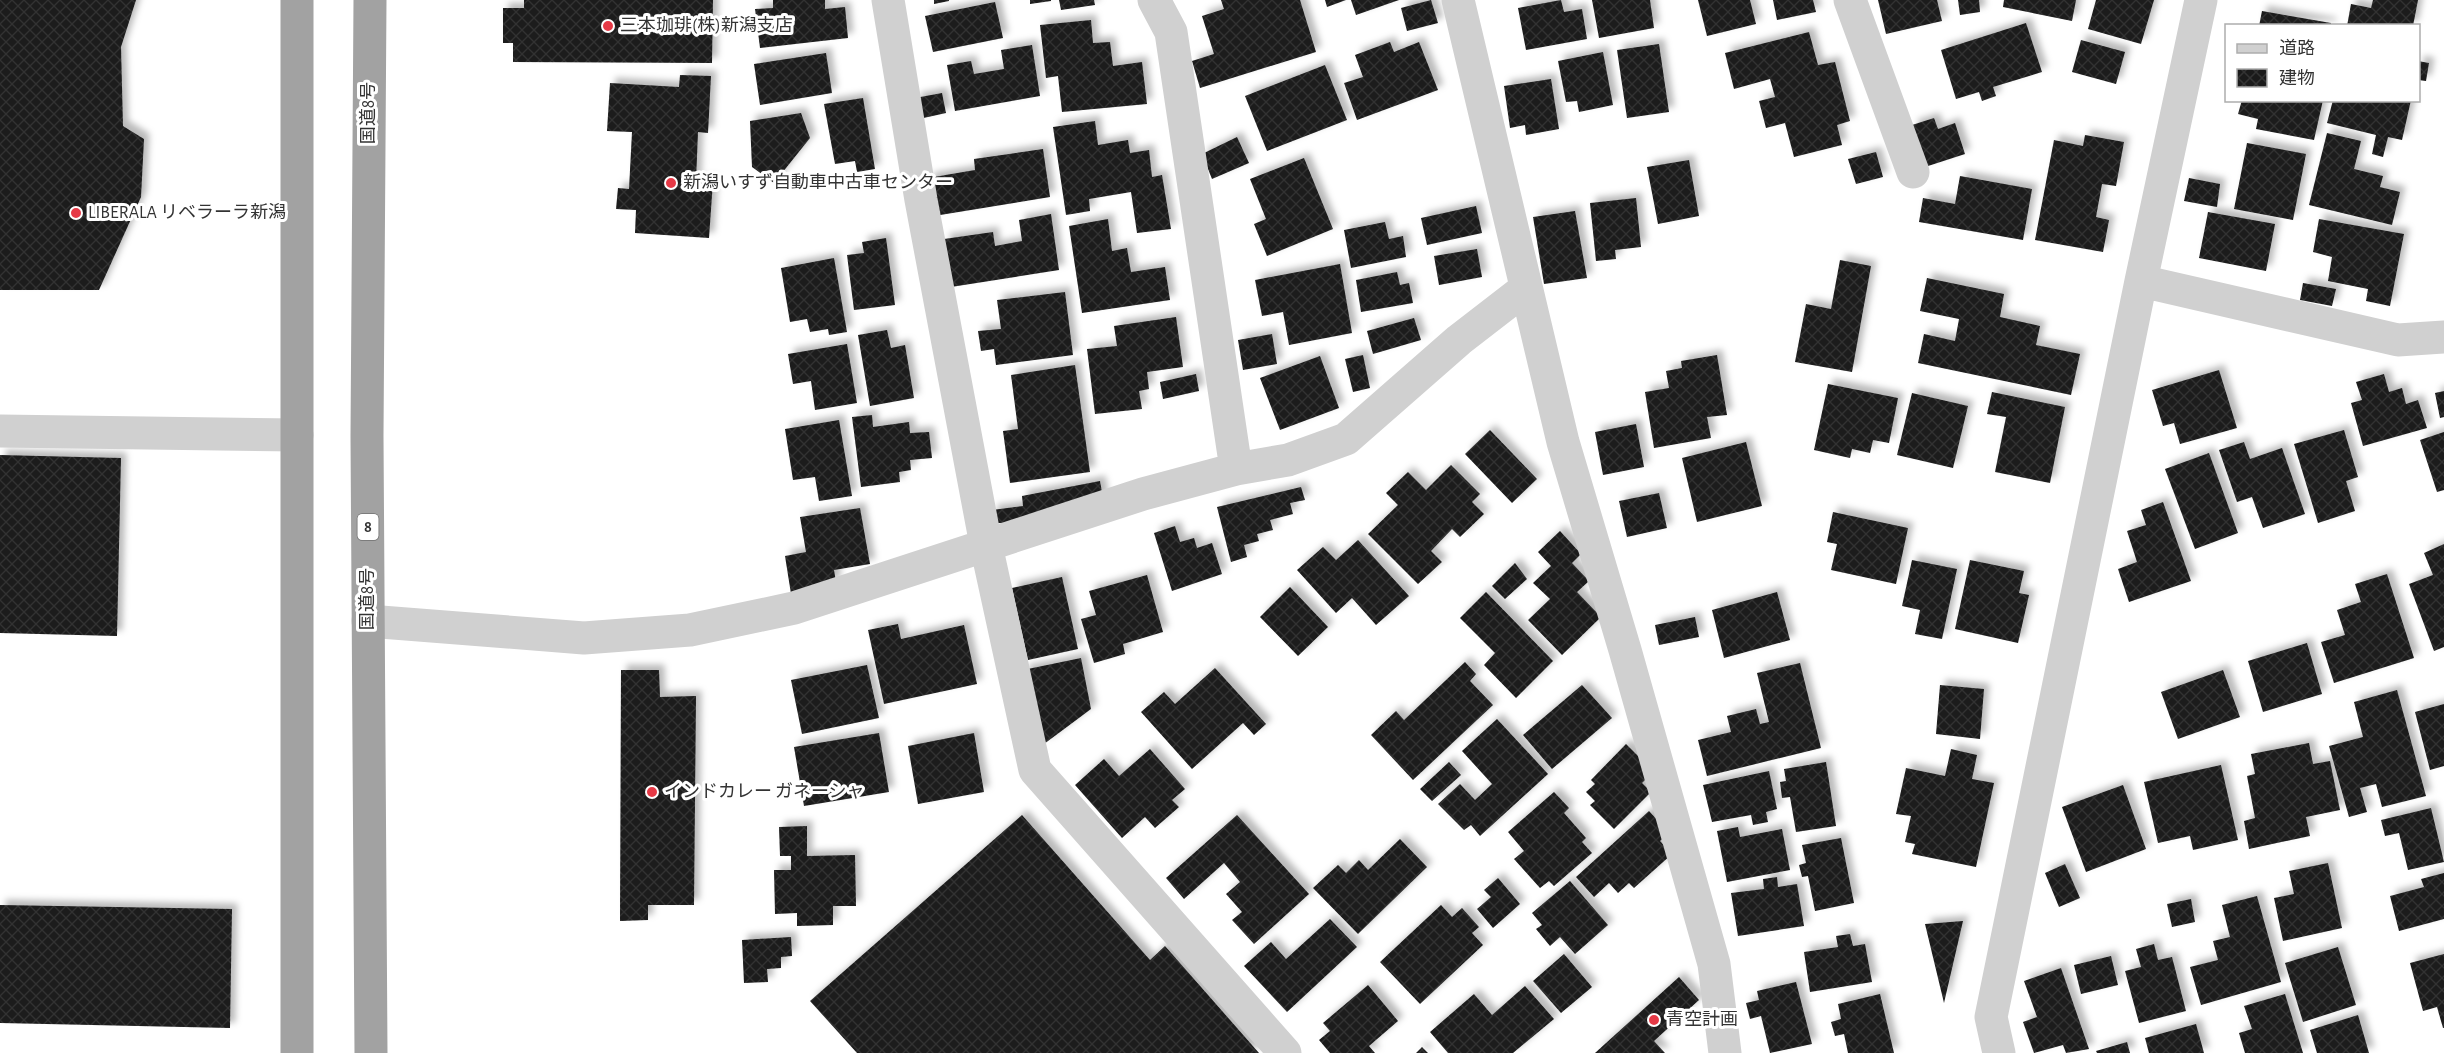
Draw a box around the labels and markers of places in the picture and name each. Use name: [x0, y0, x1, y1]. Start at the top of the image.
place label: 三本珈琲(株)新潟支店: [620, 15, 793, 35]
marker: 三本珈琲(株)新潟支店: [601, 19, 615, 33]
place label: 新潟いすず自動車中古車センター: [683, 172, 953, 192]
marker: 新潟いすず自動車中古車センター: [664, 176, 678, 190]
place label: LIBERALA リベラーラ新潟: [88, 202, 286, 222]
marker: LIBERALA リベラーラ新潟: [69, 206, 83, 220]
place label: インドカレー ガネーシャ: [664, 782, 865, 801]
marker: インドカレー ガネーシャ: [645, 785, 659, 799]
place label: 青空計画: [1666, 1010, 1738, 1029]
marker: 青空計画: [1647, 1013, 1661, 1027]

